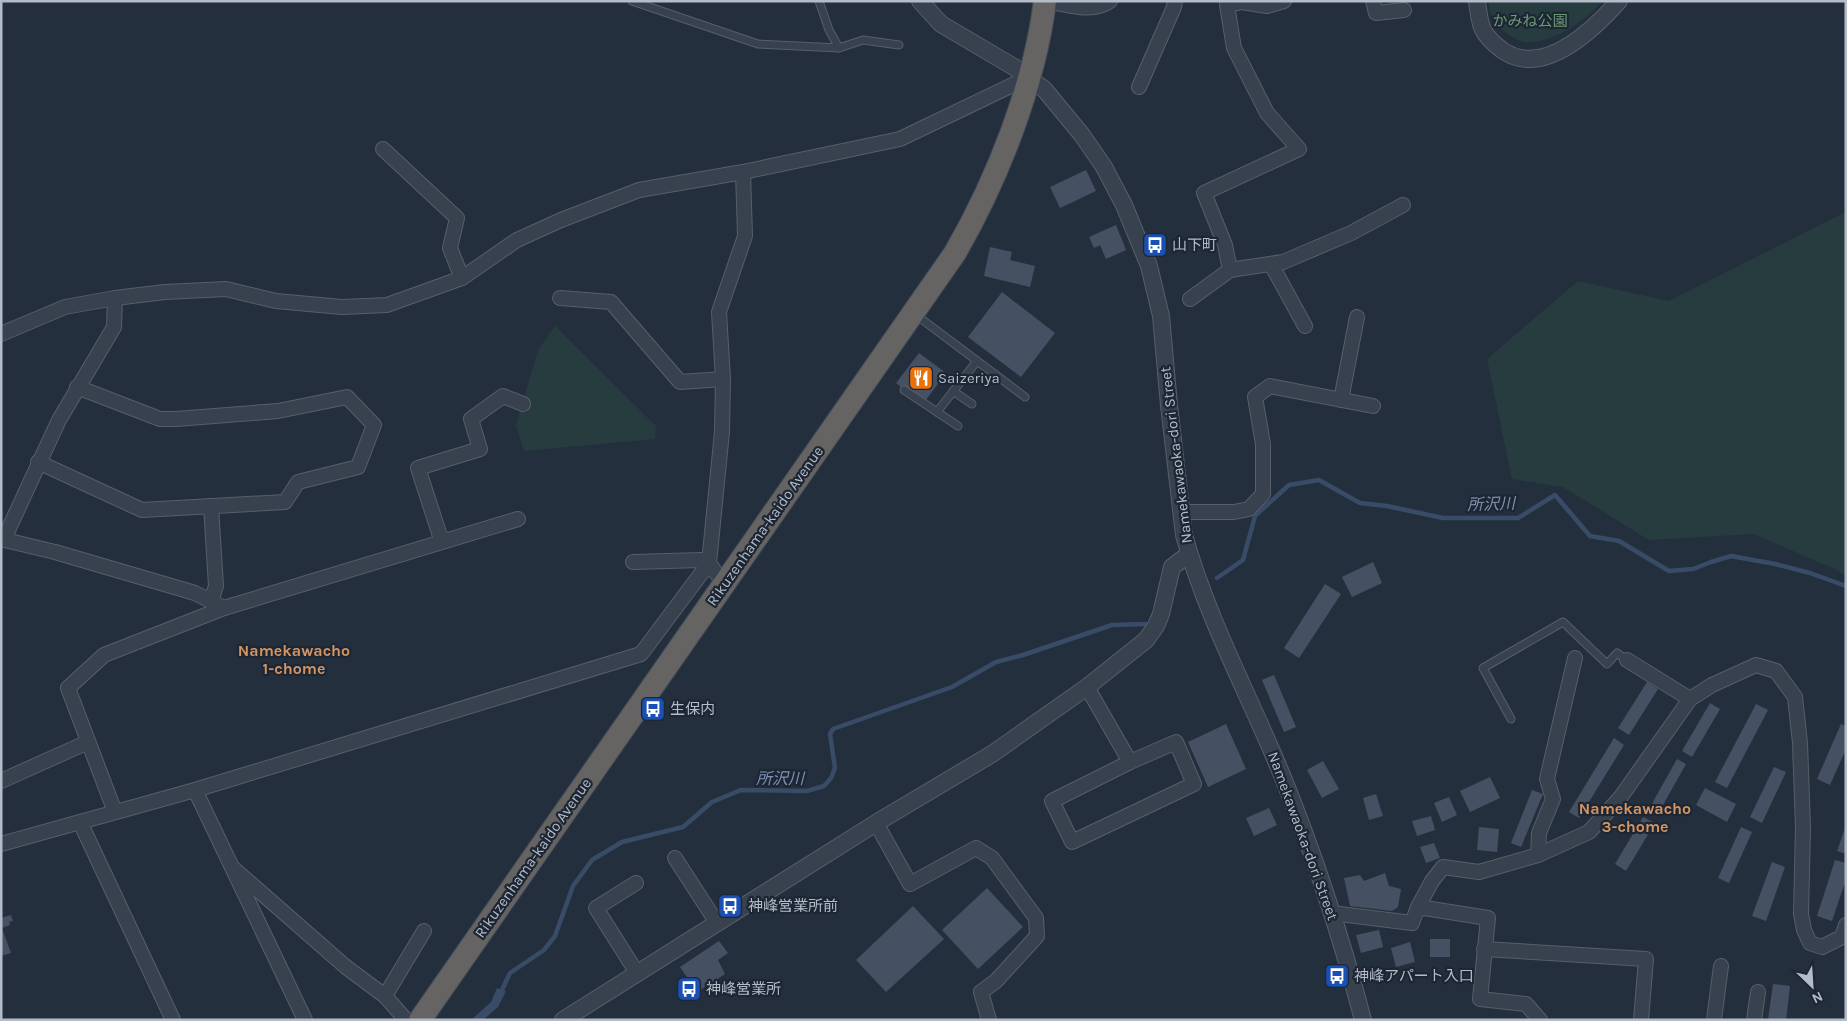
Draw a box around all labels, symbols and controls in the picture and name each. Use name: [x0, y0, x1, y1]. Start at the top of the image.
park label: かみね公園: [1492, 12, 1568, 30]
bus stop icon: 山下町: [1142, 232, 1168, 258]
place label: 山下町: [1172, 236, 1217, 254]
restaurant icon: Saizeriya: [908, 365, 934, 391]
street label: Namekawaoka-dori Street: [1156, 365, 1196, 544]
place label: Saizeriya: [938, 369, 1000, 387]
street label: Rikuzenhama-kaido Avenue: [703, 443, 827, 609]
water label: 所沢川: [1467, 494, 1517, 514]
district label: Namekawacho 1-chome: [238, 641, 350, 678]
bus stop icon: 生保内: [640, 696, 666, 722]
place label: 生保内: [670, 700, 715, 718]
street label: Namekawaoka-dori Street: [1264, 749, 1342, 923]
water label: 所沢川: [756, 769, 806, 788]
street label: Rikuzenhama-kaido Avenue: [471, 775, 595, 941]
district label: Namekawacho 3-chome: [1579, 799, 1691, 836]
bus stop icon: 神峰営業所前: [717, 893, 743, 919]
place label: 神峰営業所前: [748, 897, 838, 915]
north arrow: [1787, 961, 1837, 1011]
bus stop icon: 神峰アパート入口: [1324, 963, 1350, 989]
place label: 神峰アパート入口: [1354, 967, 1474, 985]
bus stop icon: 神峰営業所: [676, 976, 702, 1002]
place label: 神峰営業所: [706, 980, 781, 998]
text: N: [1809, 988, 1825, 1007]

